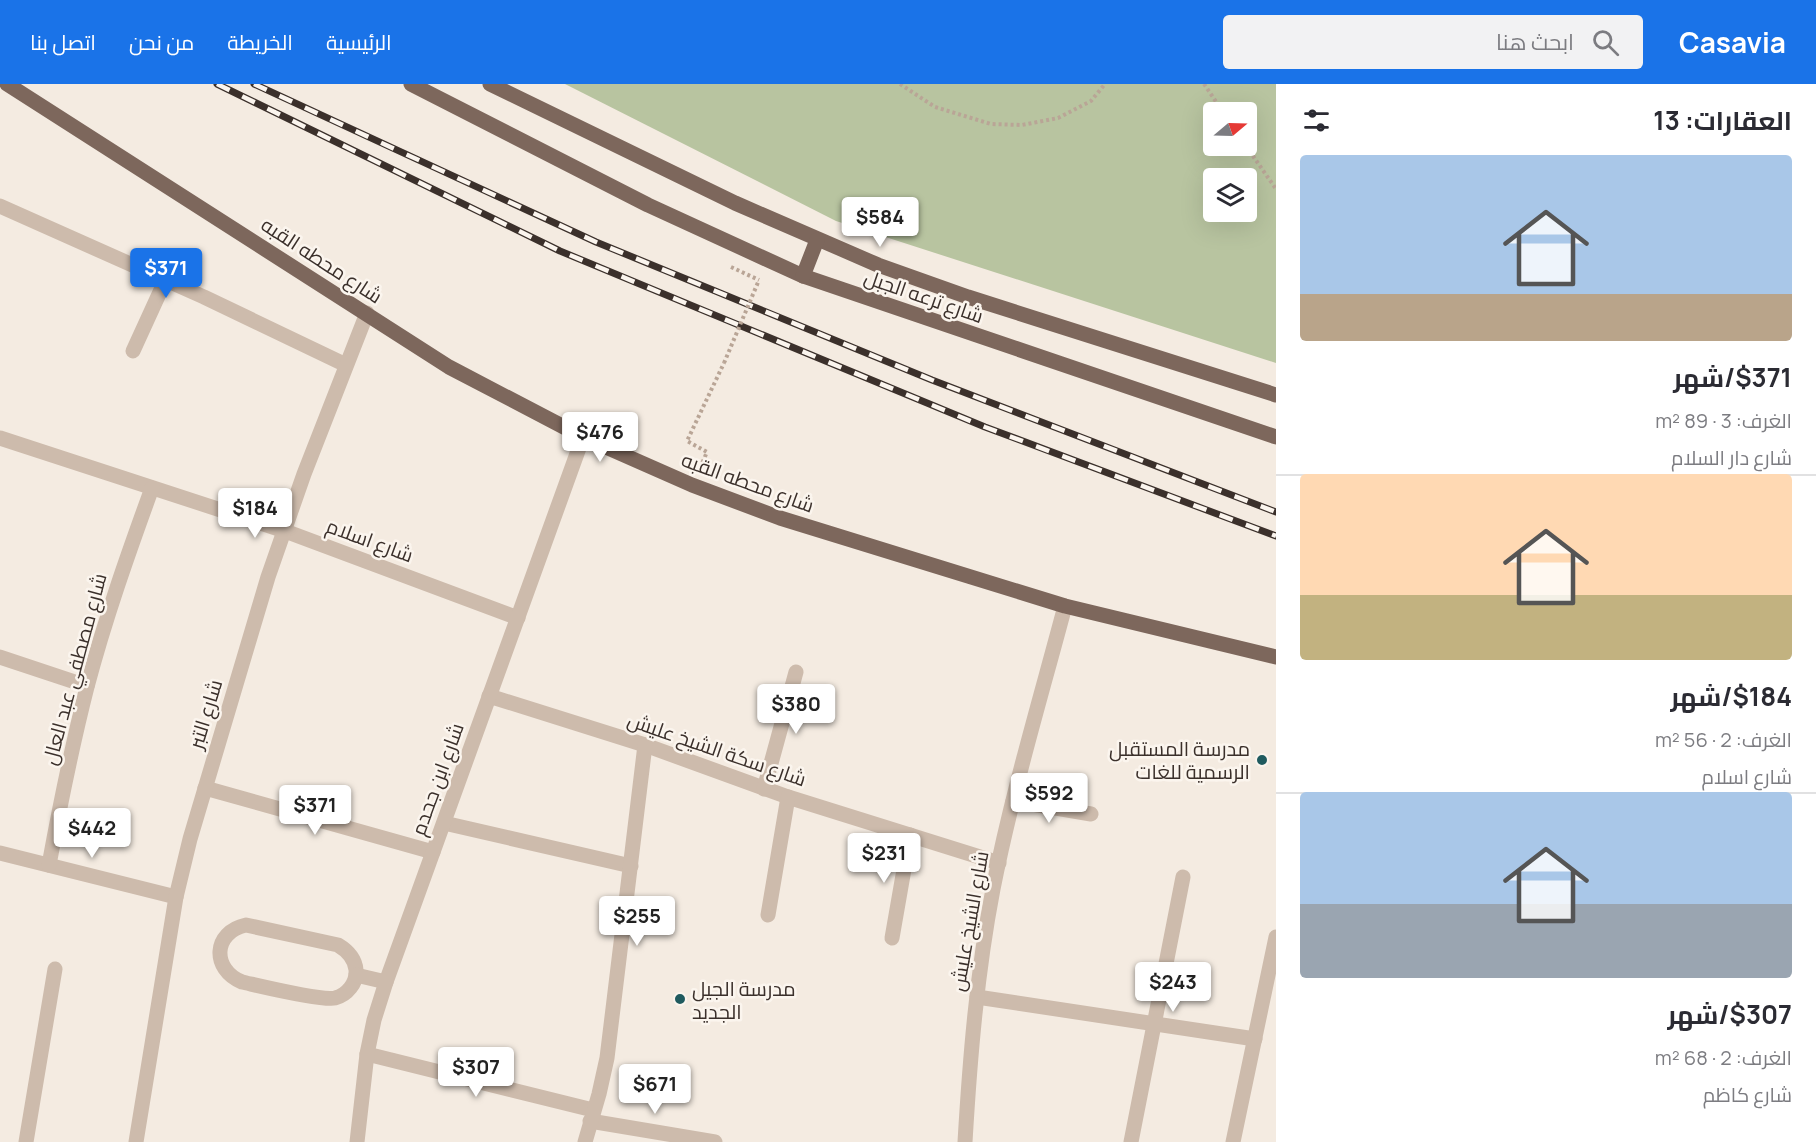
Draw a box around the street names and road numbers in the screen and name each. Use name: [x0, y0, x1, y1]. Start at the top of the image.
street label: شارع محطه القبه: [256, 211, 388, 310]
street label: شارع ترعه الجبل: [861, 263, 987, 330]
street label: شارع محطه القبه: [678, 445, 818, 519]
street label: شارع اسلام: [322, 512, 417, 569]
street label: شارع مصطفي عبد العال: [35, 570, 115, 769]
street label: شارع التبر: [181, 676, 229, 753]
street label: شارع سكة الشيخ عليش: [624, 706, 810, 793]
street label: شارع ابن جحدم: [404, 719, 471, 839]
street label: شارع الشيخ عليش: [943, 849, 996, 993]

